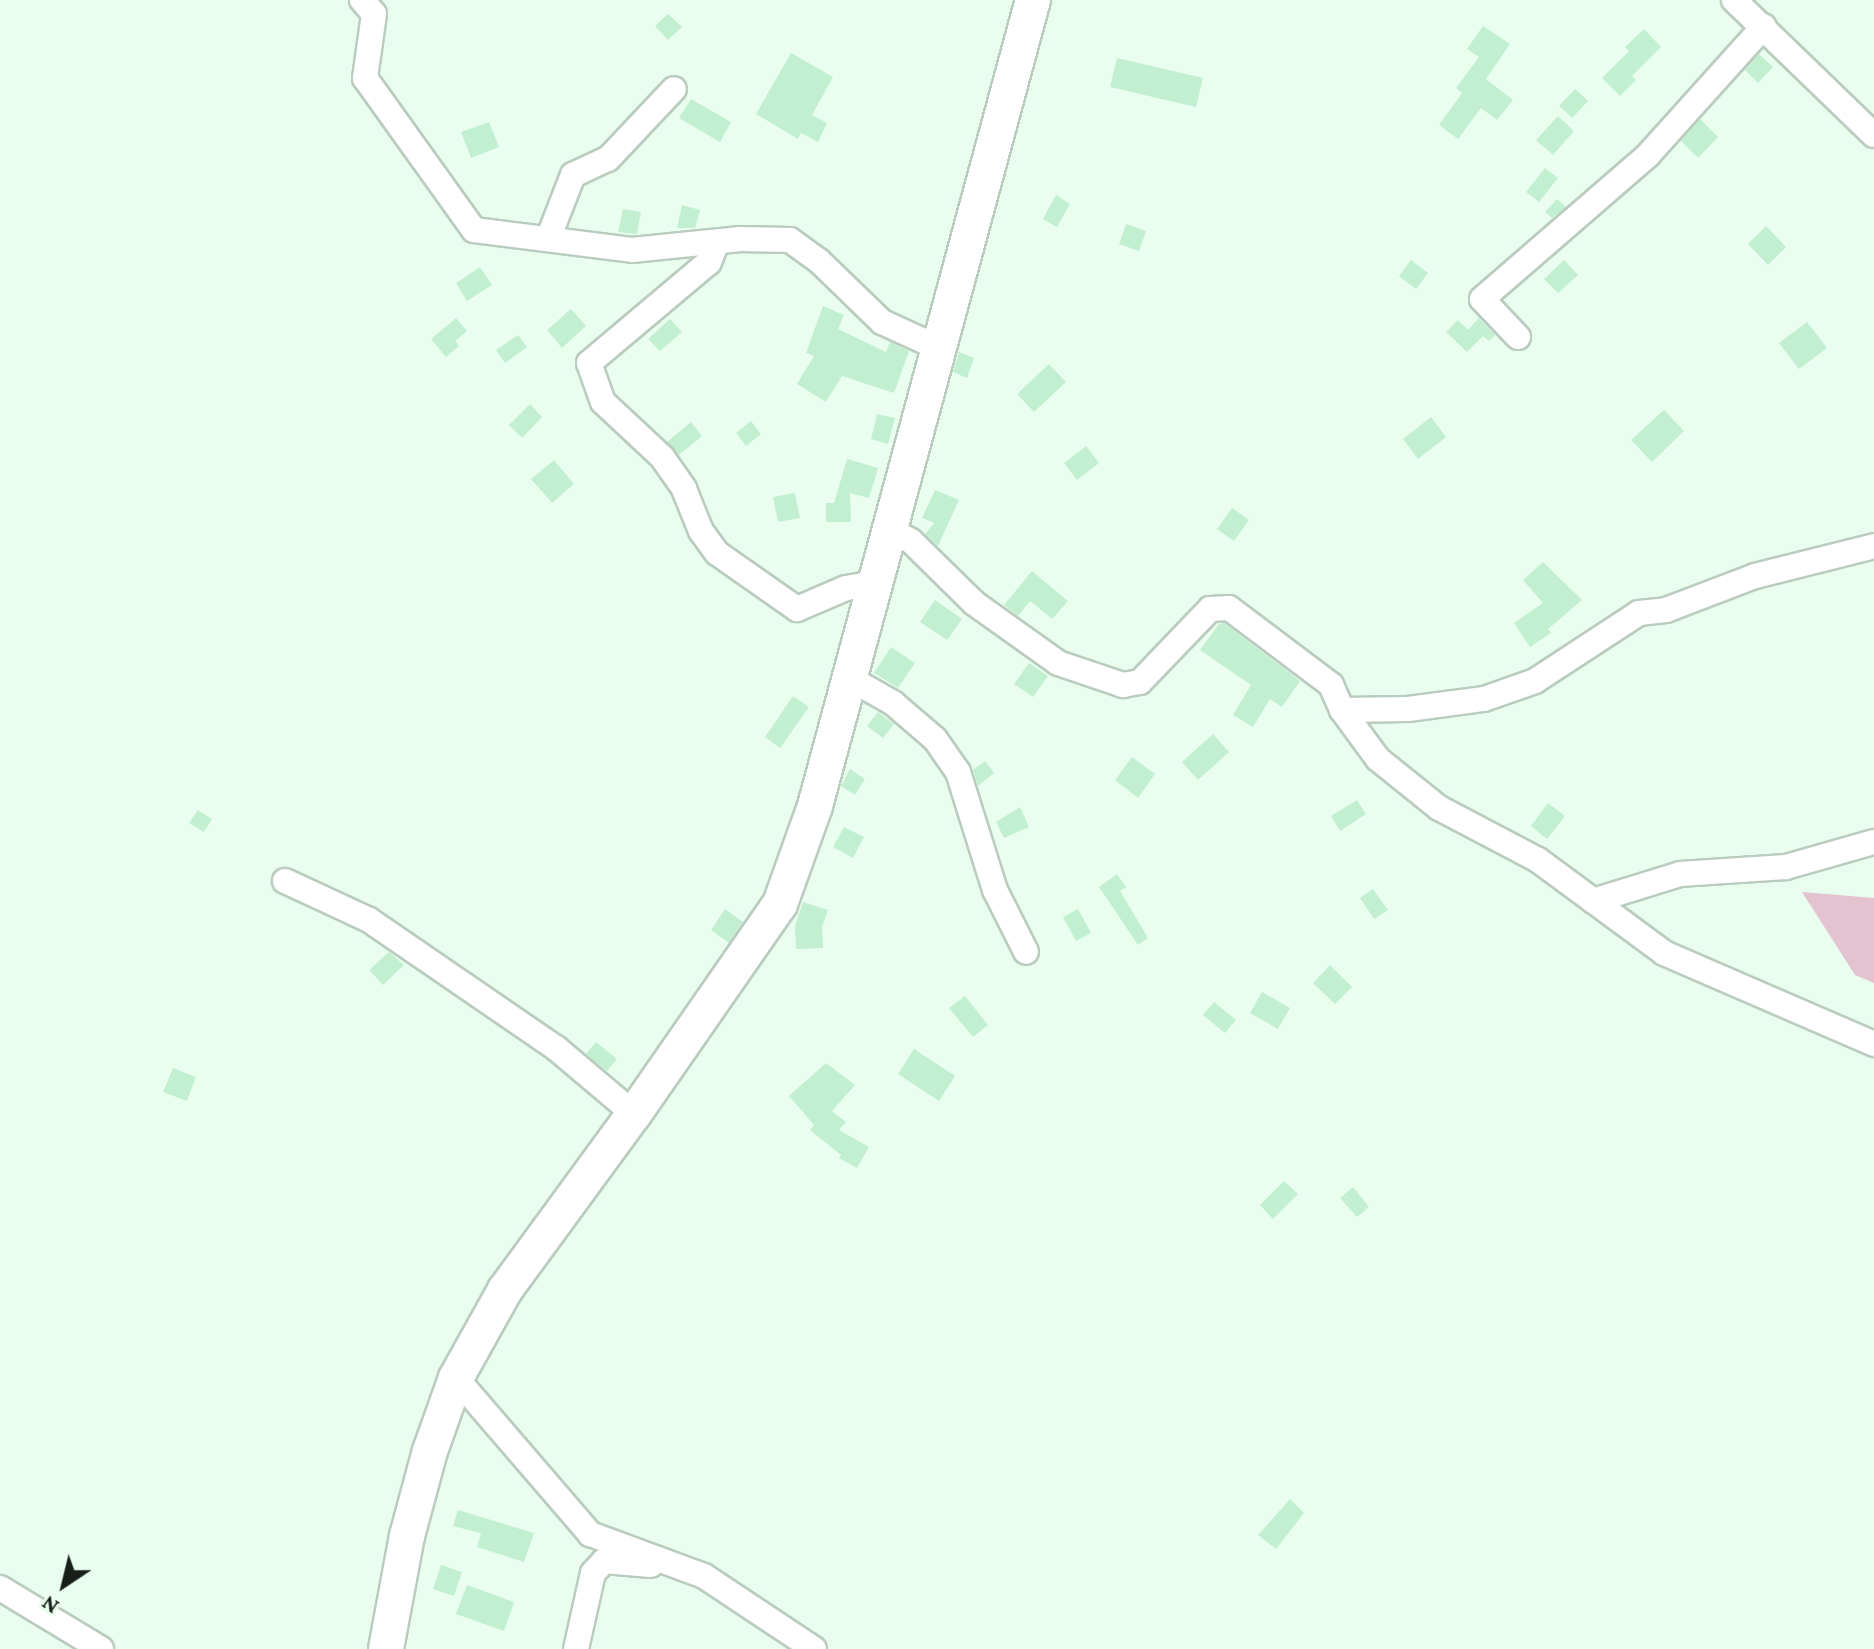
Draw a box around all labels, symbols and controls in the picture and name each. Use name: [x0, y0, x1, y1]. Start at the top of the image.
north arrow: [24, 1545, 104, 1625]
text: N: [37, 1591, 63, 1620]

